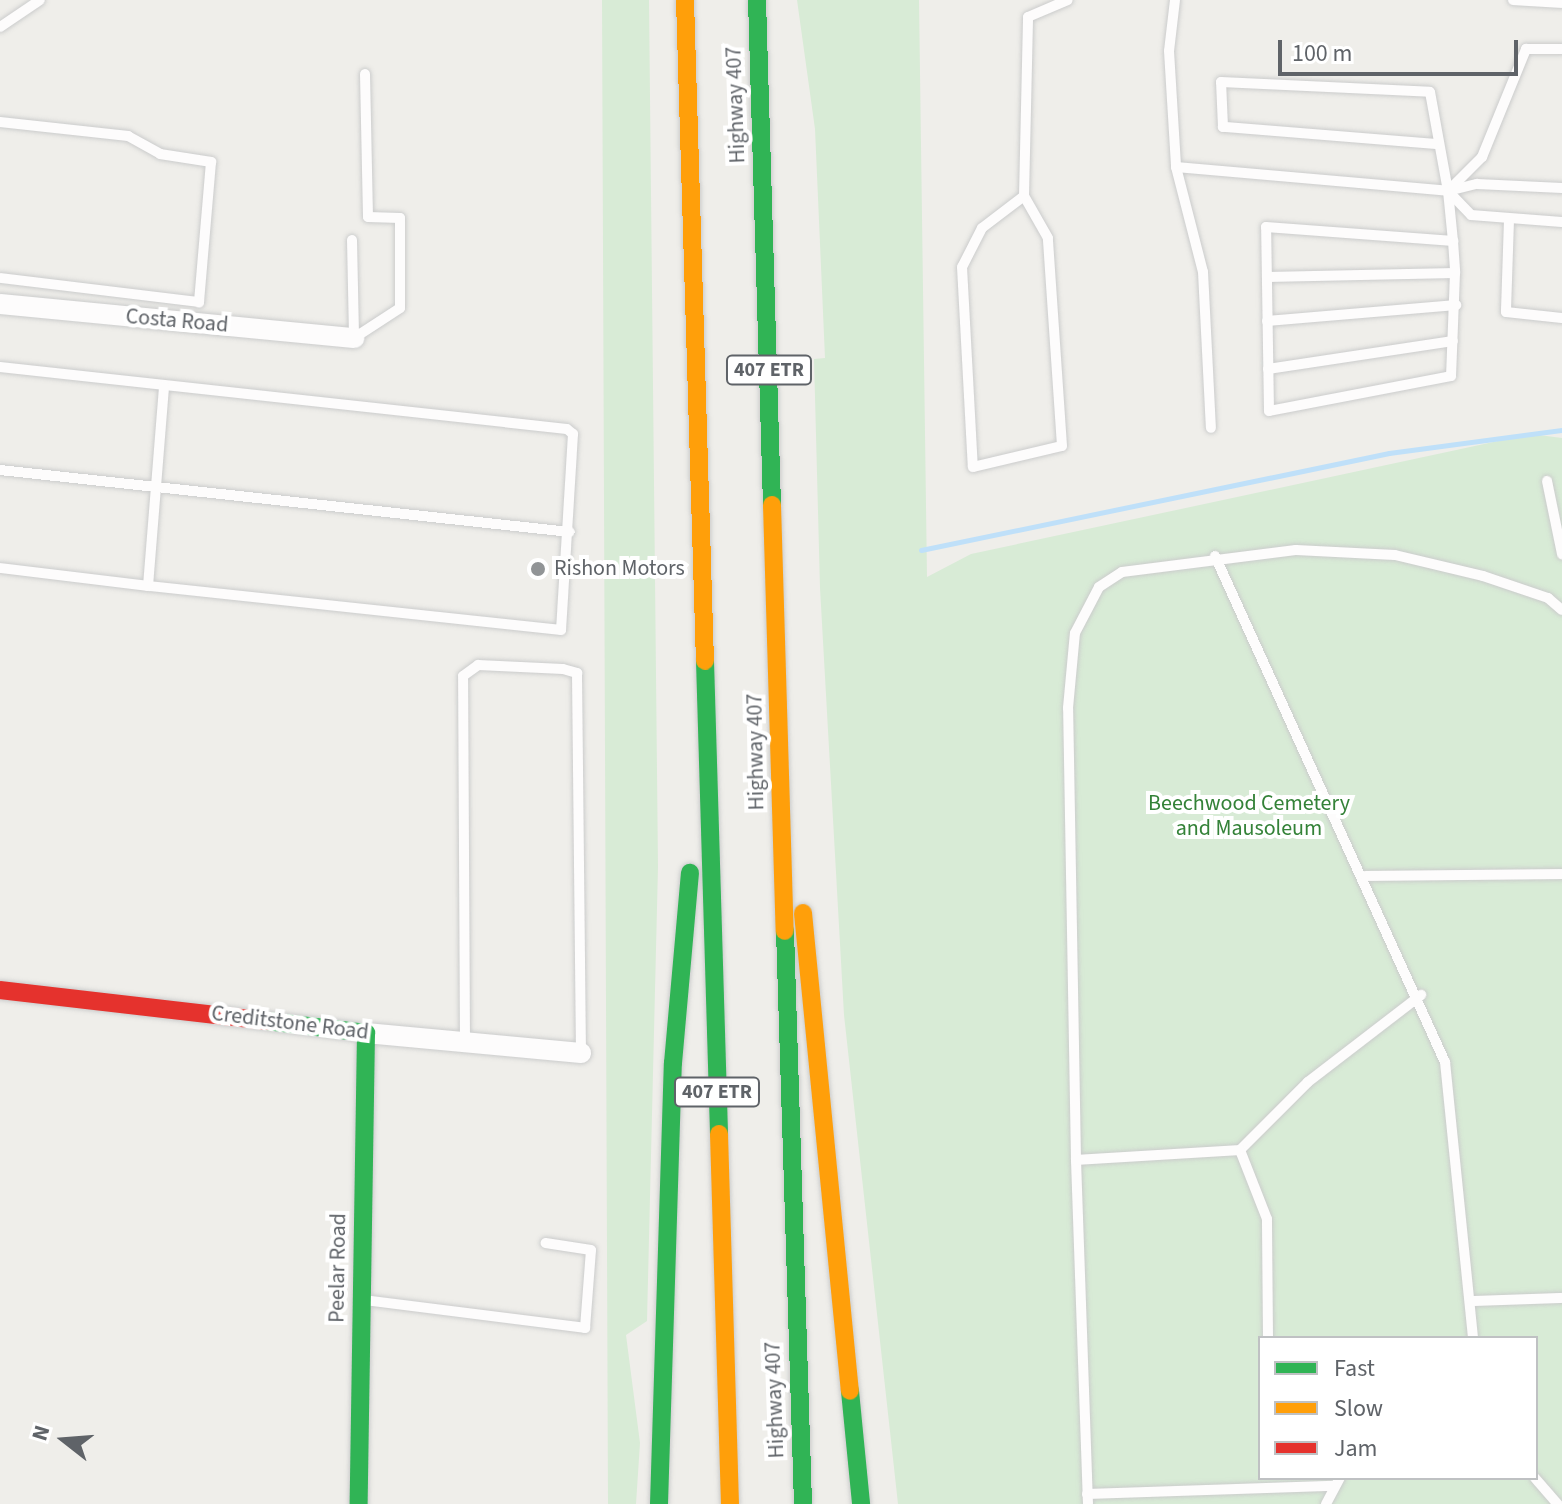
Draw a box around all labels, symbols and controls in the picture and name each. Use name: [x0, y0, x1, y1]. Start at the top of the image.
scale bar: [1282, 24, 1522, 74]
text: 100 m: [1292, 36, 1352, 71]
street label: Highway 407: [721, 46, 751, 164]
street label: Costa Road: [125, 303, 229, 339]
road number: 407 ETR: [725, 354, 813, 386]
place label: Rishon Motors: [554, 556, 685, 582]
marker: Rishon Motors: [529, 560, 547, 578]
street label: Highway 407: [742, 693, 770, 811]
park label: Beechwood Cemetery and Mausoleum: [1148, 790, 1350, 842]
street label: Creditstone Road: [210, 1000, 370, 1046]
road number: 407 ETR: [673, 1076, 761, 1108]
street label: Peelar Road: [324, 1213, 352, 1323]
legend: [1258, 1336, 1538, 1480]
street label: Highway 407: [760, 1341, 790, 1459]
text: Fast: [1334, 1351, 1375, 1386]
text: Slow: [1334, 1391, 1383, 1426]
north arrow: [24, 1400, 104, 1480]
text: N: [24, 1421, 58, 1445]
text: Jam: [1334, 1431, 1378, 1466]

